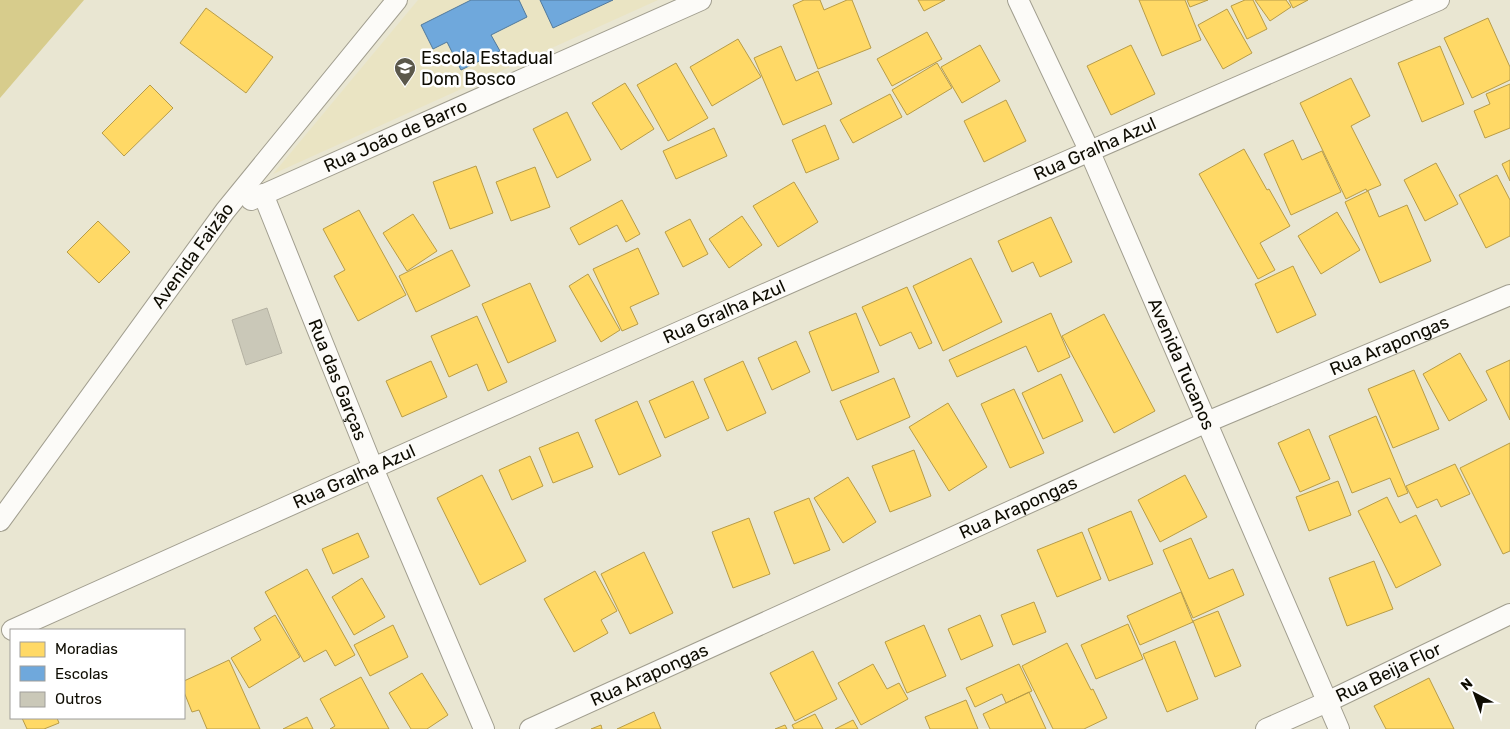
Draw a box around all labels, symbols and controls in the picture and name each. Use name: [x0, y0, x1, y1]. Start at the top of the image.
place label: Escola Estadual Dom Bosco: [421, 47, 553, 90]
school or university icon: Escola Estadual Dom Bosco: [393, 56, 417, 87]
street label: Rua João de Barro: [320, 94, 470, 177]
street label: Rua Gralha Azul: [1030, 113, 1160, 185]
street label: Avenida Faizão: [147, 198, 238, 313]
street label: Rua Gralha Azul: [660, 275, 789, 349]
street label: Avenida Tucanos: [1143, 295, 1219, 433]
street label: Rua Arapongas: [1326, 311, 1452, 380]
street label: Rua das Garças: [303, 316, 372, 444]
street label: Rua Gralha Azul: [290, 440, 419, 513]
street label: Rua Arapongas: [956, 471, 1081, 544]
legend: [10, 629, 185, 719]
street label: Rua Beija Flor: [1332, 638, 1445, 707]
street label: Rua Arapongas: [587, 639, 712, 711]
text: Moradias: [55, 640, 118, 658]
text: Escolas: [55, 665, 109, 683]
north arrow: [1450, 669, 1500, 719]
text: N: [1457, 675, 1476, 694]
text: Outros: [55, 690, 102, 708]

